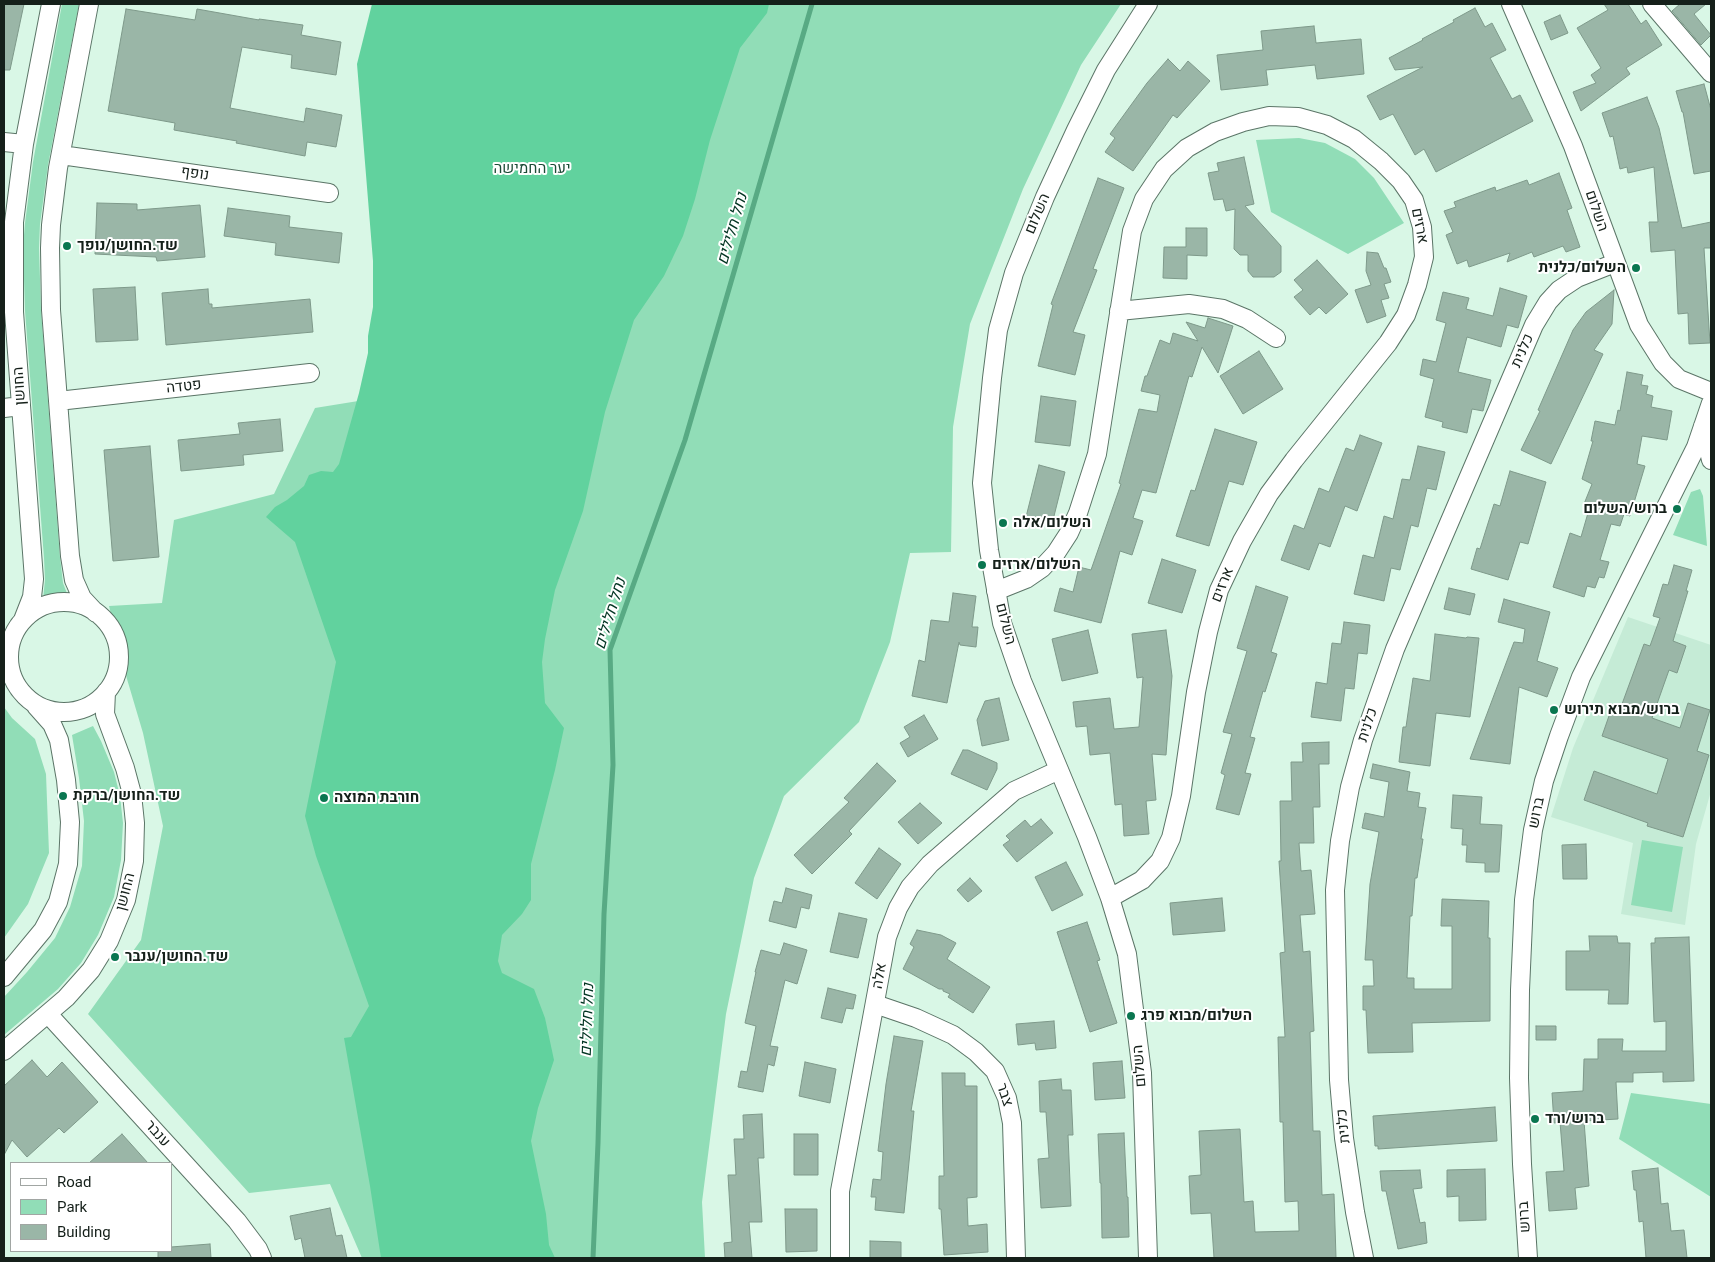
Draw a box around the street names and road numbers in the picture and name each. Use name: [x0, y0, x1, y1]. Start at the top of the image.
street label: נופף: [180, 163, 210, 185]
street label: השלום: [1581, 188, 1611, 234]
street label: השלום: [1021, 191, 1055, 237]
street label: ארזים: [1407, 206, 1431, 246]
street label: כלנית: [1508, 331, 1538, 371]
street label: החושן: [10, 366, 30, 406]
street label: פטדה: [166, 376, 202, 398]
street label: ארזים: [1208, 565, 1238, 605]
street label: השלום: [991, 601, 1019, 647]
street label: כלנית: [1354, 706, 1382, 744]
street label: ברוש: [1525, 796, 1549, 830]
street label: החושן: [112, 871, 140, 913]
street label: אלה: [869, 962, 891, 990]
street label: השלום: [1129, 1044, 1151, 1088]
street label: צבר: [992, 1081, 1016, 1109]
street label: כלנית: [1333, 1108, 1355, 1144]
street label: ענבר: [140, 1117, 174, 1151]
street label: ברוש: [1515, 1201, 1535, 1233]

